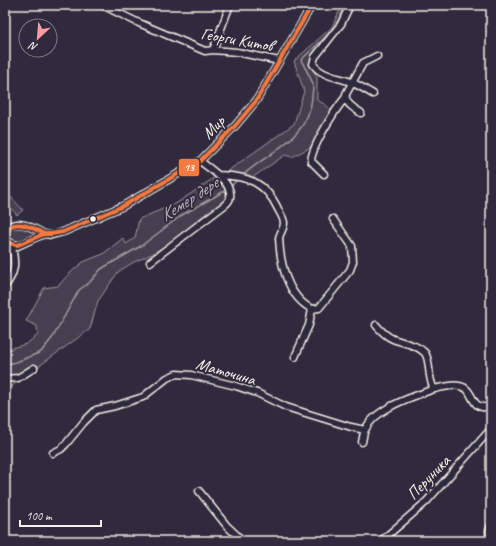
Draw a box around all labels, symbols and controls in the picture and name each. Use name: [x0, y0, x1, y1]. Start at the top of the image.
north arrow: [18, 18, 58, 58]
street label: Георги Китов: [199, 23, 278, 57]
text: N: [26, 38, 40, 55]
street label: Мир: [197, 110, 231, 144]
line badge: 13: [178, 158, 200, 177]
text: 13: [184, 160, 195, 174]
water label: Кемер дере: [156, 170, 225, 226]
unlabelled marker: [88, 214, 98, 224]
street label: Маточина: [194, 353, 260, 390]
street label: Перуника: [402, 449, 456, 504]
scale bar: [20, 502, 101, 528]
text: 100 m: [26, 508, 53, 524]

